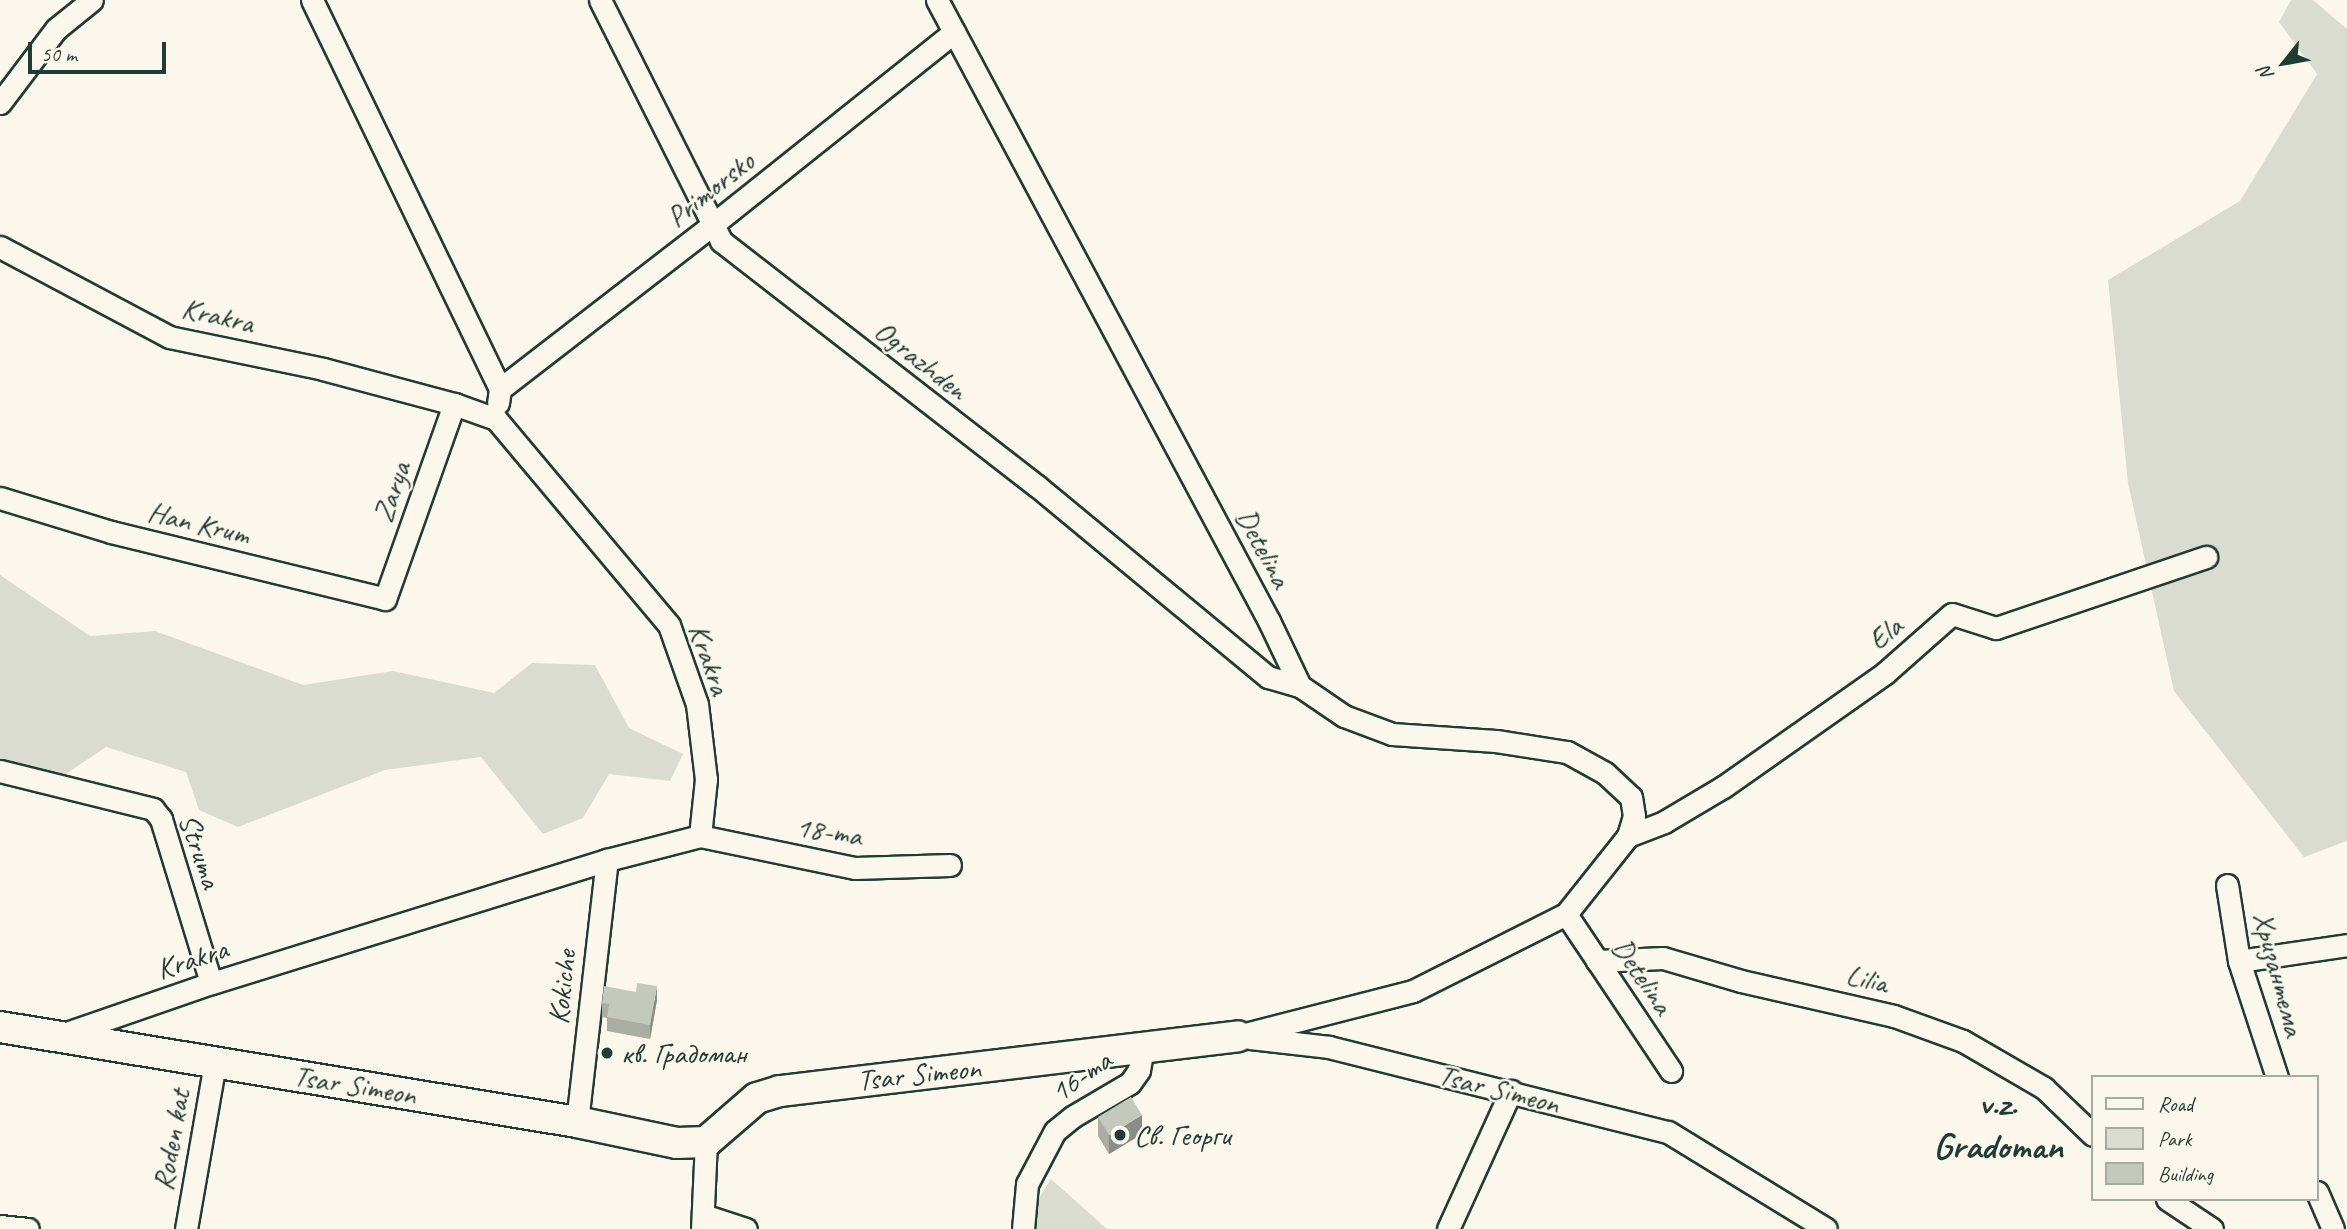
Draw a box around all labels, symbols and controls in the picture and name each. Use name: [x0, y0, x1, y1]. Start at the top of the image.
scale bar: [32, 28, 170, 72]
north arrow: [2249, 28, 2319, 98]
text: 50 m: [41, 41, 77, 67]
text: N: [2253, 63, 2279, 85]
street label: Primorsko: [659, 143, 761, 235]
street label: Krakra: [179, 289, 257, 341]
street label: Ograzhden: [867, 312, 975, 408]
street label: Zarya: [364, 457, 418, 527]
street label: Han Krum: [143, 493, 255, 553]
street label: Detelina: [1228, 502, 1300, 594]
street label: Ela: [1860, 608, 1910, 658]
street label: Krakra: [681, 619, 739, 699]
street label: Struma: [171, 809, 229, 893]
street label: 18-та: [794, 809, 864, 853]
street label: Хризантема: [2245, 908, 2313, 1040]
street label: Krakra: [152, 931, 232, 987]
street label: Detelina: [1604, 931, 1682, 1021]
street label: Kokiche: [540, 948, 584, 1026]
street label: Lilia: [1843, 957, 1891, 1001]
place label: кв. Градоман: [621, 1035, 747, 1071]
street label: 16-та: [1044, 1042, 1118, 1110]
marker: кв. Градоман: [599, 1045, 615, 1061]
street label: Tsar Simeon: [855, 1050, 983, 1098]
street label: Tsar Simeon: [1434, 1057, 1564, 1121]
street label: Tsar Simeon: [291, 1058, 419, 1112]
legend: [2092, 1075, 2319, 1201]
district label: v.z. Gradoman: [1933, 1082, 2063, 1169]
street label: Roden kat: [144, 1086, 198, 1194]
text: Road: [2158, 1091, 2193, 1117]
place label: Св. Георги: [1134, 1117, 1230, 1153]
text: Park: [2158, 1126, 2191, 1152]
marker: Св. Георги: [1112, 1127, 1128, 1143]
text: Building: [2158, 1161, 2213, 1187]

